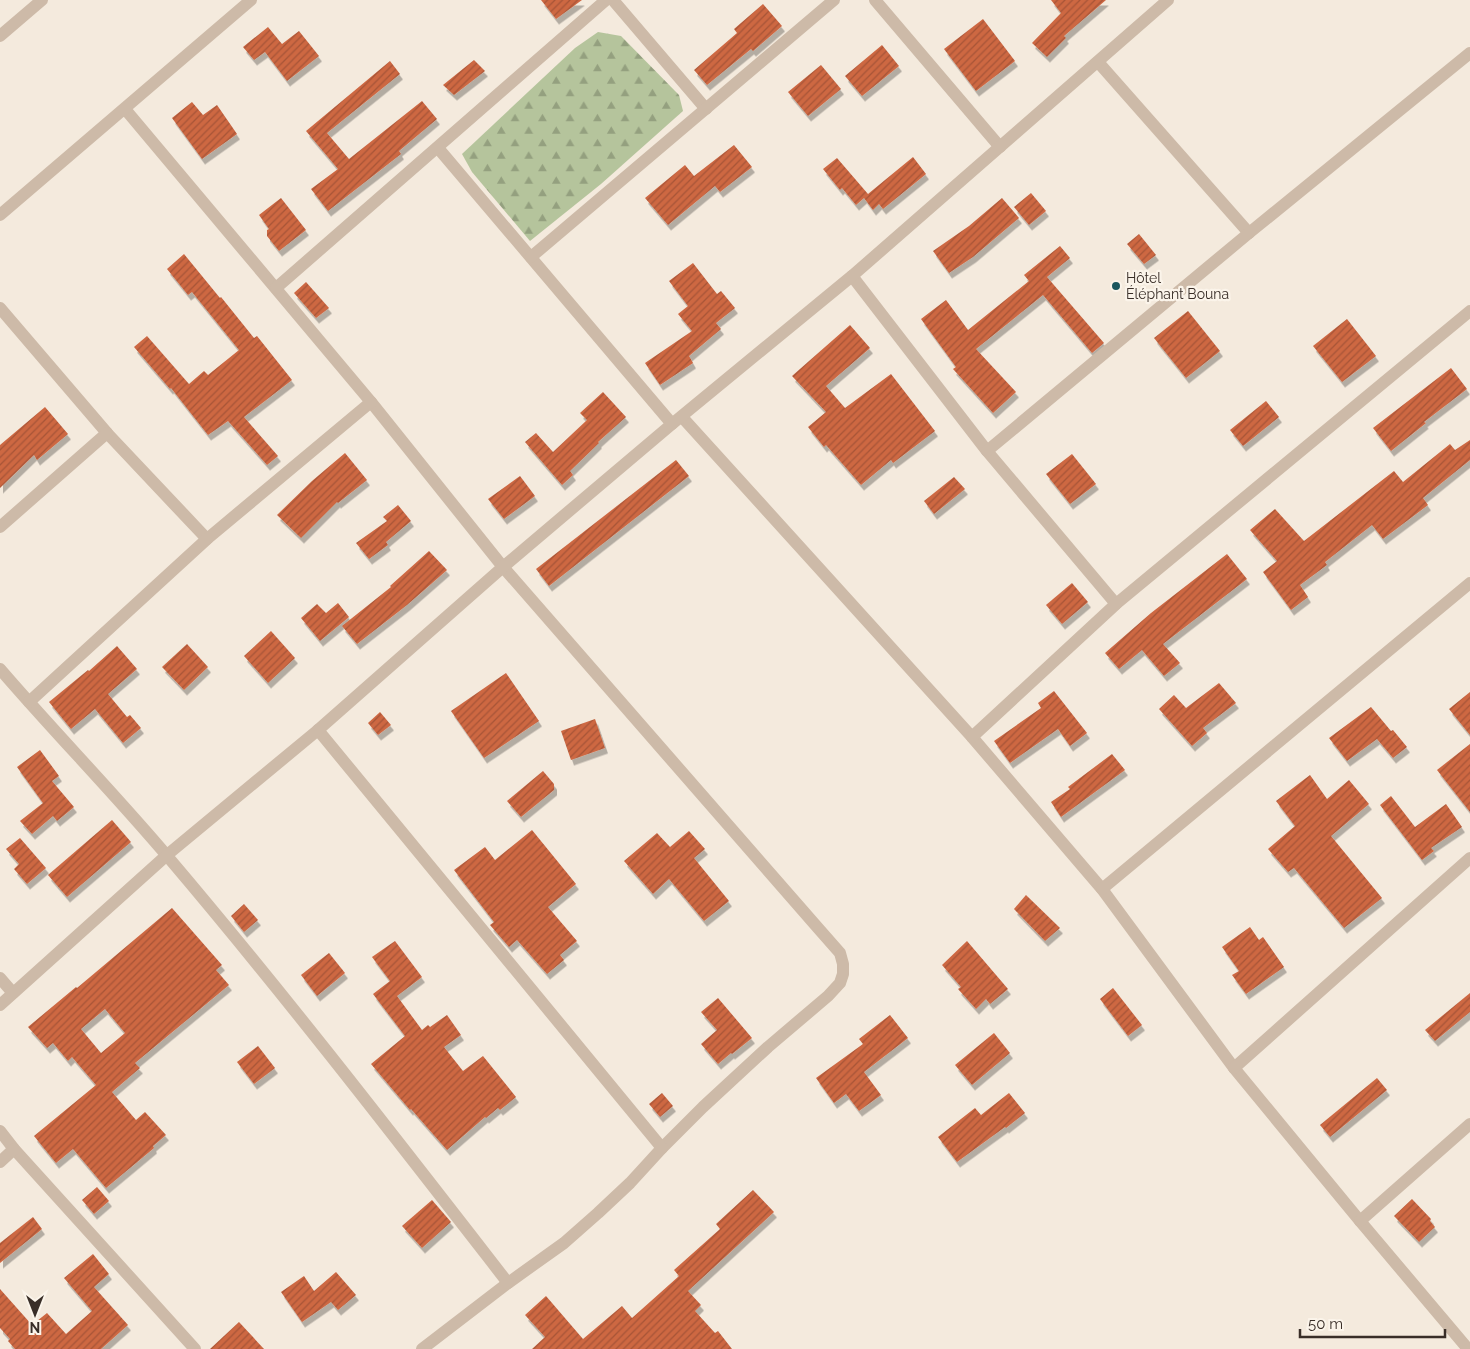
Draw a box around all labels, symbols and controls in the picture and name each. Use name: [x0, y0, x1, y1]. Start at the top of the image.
place label: Hôtel Éléphant Bouna: [1126, 270, 1229, 302]
marker: Hôtel Éléphant Bouna: [1110, 280, 1122, 292]
north arrow: [10, 1289, 60, 1339]
scale bar: [1300, 1306, 1445, 1338]
text: 50 m: [1308, 1315, 1343, 1333]
text: N: [30, 1319, 40, 1335]

